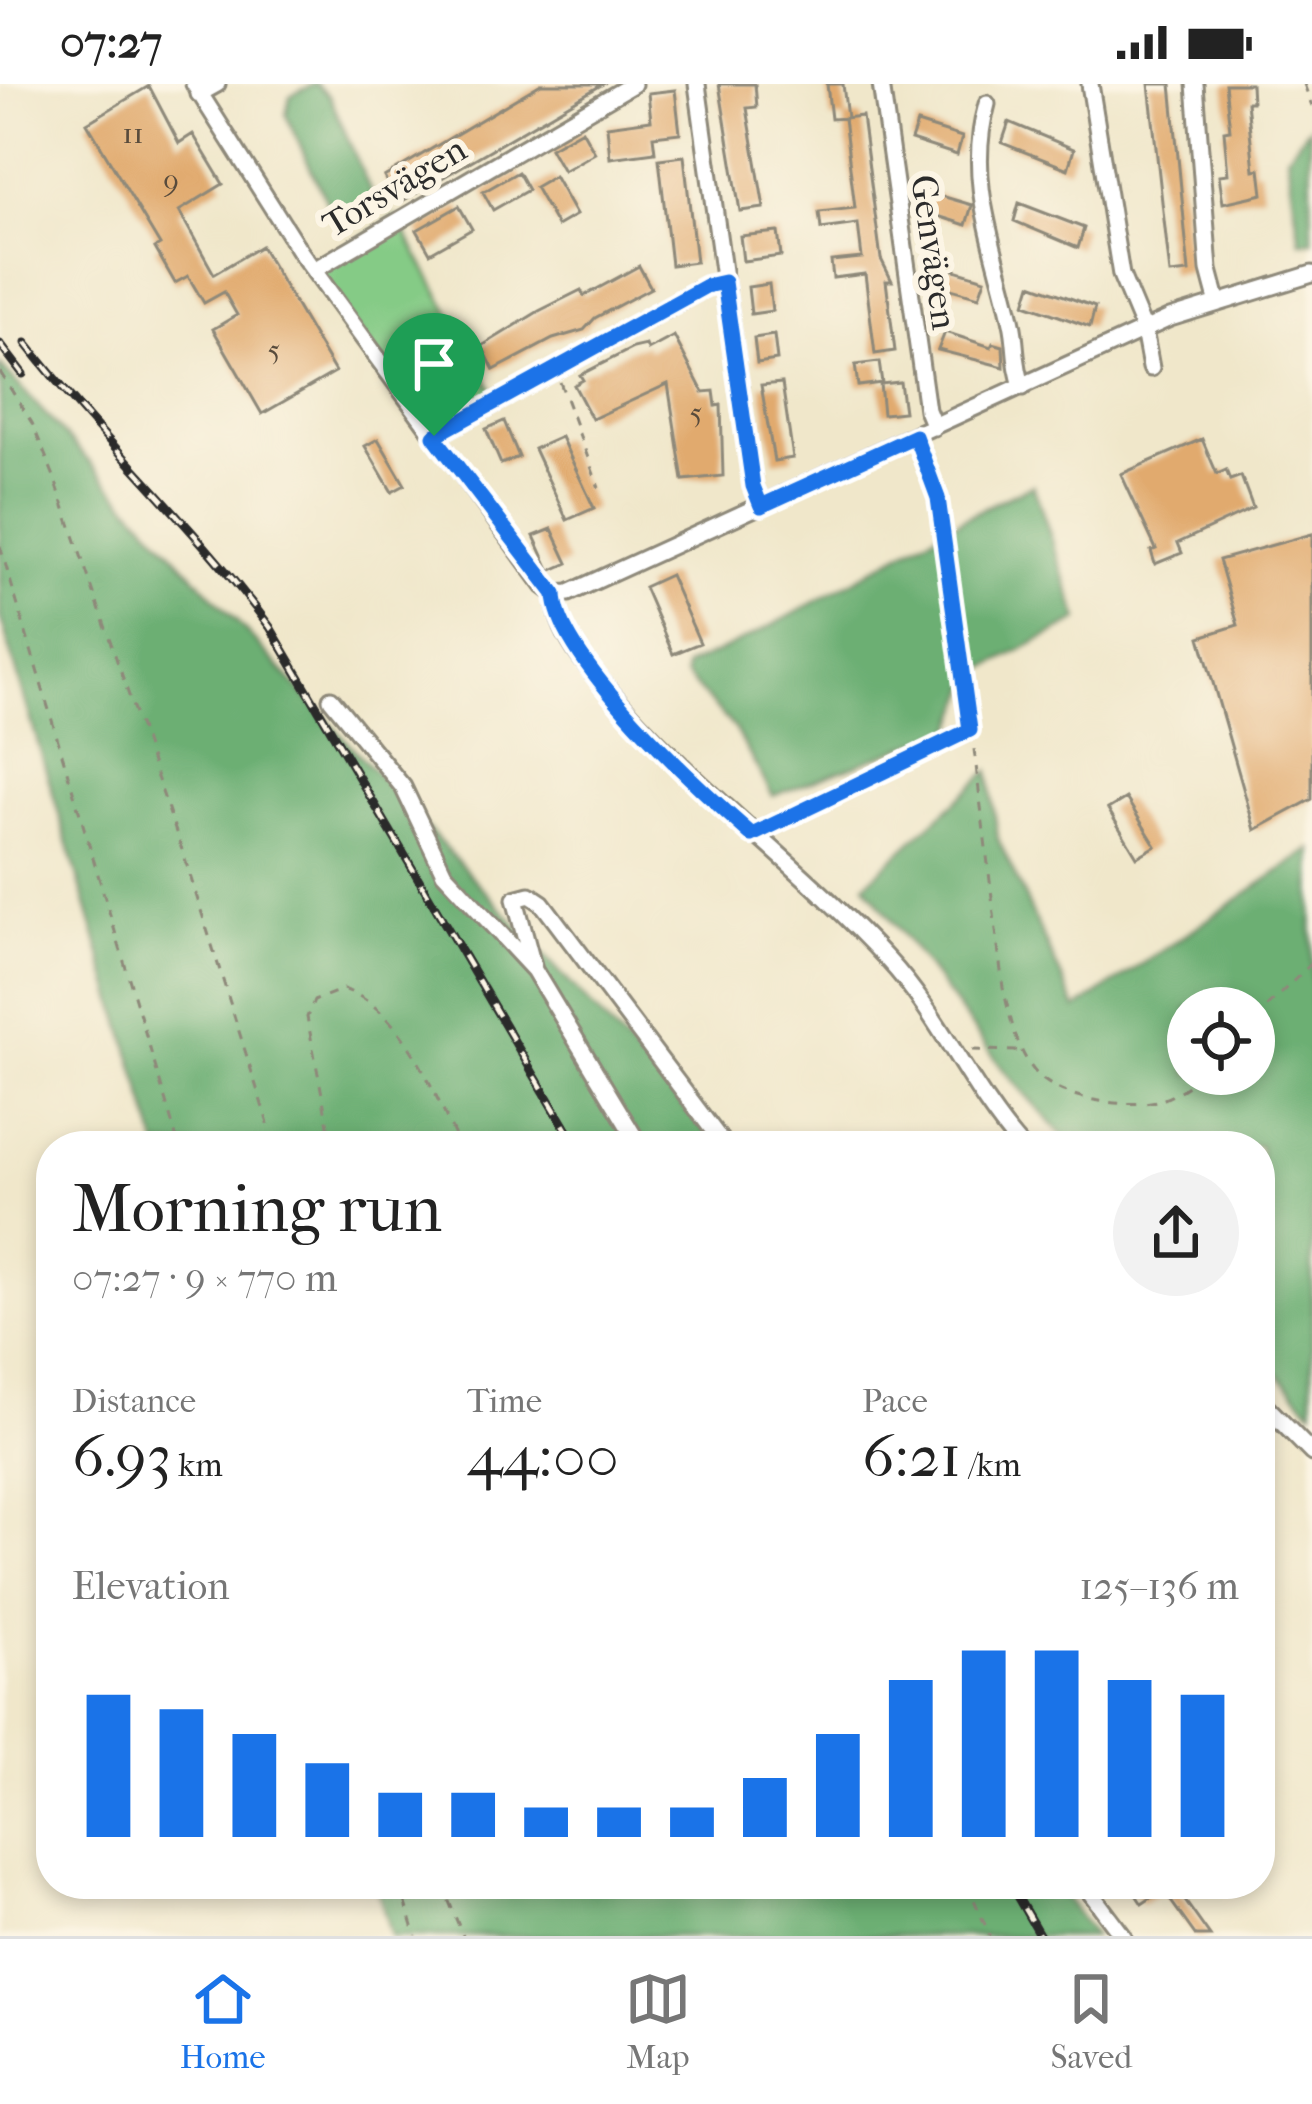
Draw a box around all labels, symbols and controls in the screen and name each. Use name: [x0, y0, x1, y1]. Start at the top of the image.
text: 07:27: [60, 16, 162, 69]
house number: 11: [122, 116, 144, 151]
street label: Torsvägen: [315, 128, 474, 246]
house number: 9: [163, 164, 179, 199]
street label: Genvägen: [902, 172, 966, 332]
pin: [383, 313, 485, 436]
icon: arrive: [401, 331, 467, 397]
house number: 5: [268, 333, 280, 368]
house number: 5: [690, 396, 702, 431]
map controls: [1167, 987, 1275, 1095]
button: locate: [1167, 987, 1275, 1095]
button: share: [1113, 1170, 1239, 1296]
text: Morning run: [72, 1171, 442, 1248]
text: 07:27 · 9 × 770 m: [72, 1255, 337, 1301]
text: Distance: [72, 1382, 196, 1421]
text: Time: [467, 1382, 542, 1421]
text: Pace: [862, 1382, 928, 1421]
text: 6.93: [72, 1421, 171, 1492]
text: 44:00: [467, 1421, 619, 1492]
text: 6:21: [862, 1421, 961, 1492]
text: km: [171, 1446, 223, 1485]
text: /km: [961, 1446, 1021, 1485]
text: Elevation: [72, 1563, 230, 1609]
text: 125–136 m: [1079, 1563, 1239, 1609]
tab: Home: [180, 1966, 266, 2077]
tab: Map: [625, 1966, 691, 2077]
tab: Saved: [1050, 1966, 1132, 2077]

